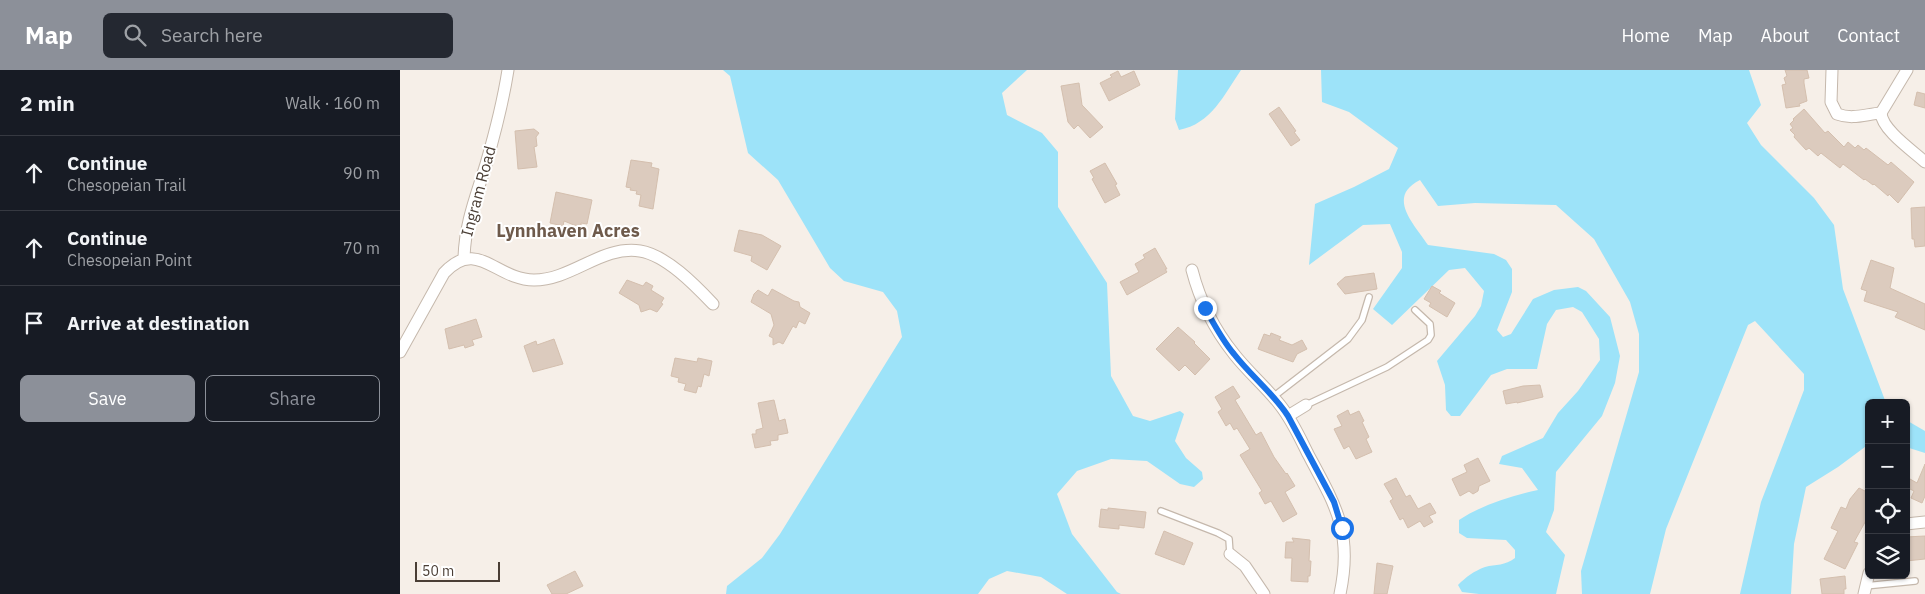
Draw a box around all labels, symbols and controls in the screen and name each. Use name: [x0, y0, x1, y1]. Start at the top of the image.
search box: [103, 13, 453, 58]
text: Map: [25, 19, 73, 51]
icon: search: [121, 21, 149, 49]
text: Search here: [161, 23, 263, 47]
text: Home: [1622, 24, 1670, 47]
text: Map: [1698, 24, 1733, 47]
text: About: [1761, 24, 1809, 47]
text: Contact: [1837, 24, 1900, 47]
text: 2 min: [20, 89, 75, 117]
text: Walk · 160 m: [285, 93, 380, 113]
street label: Ingram Road: [456, 144, 500, 238]
text: Continue: [67, 151, 147, 175]
icon: ahead: [20, 159, 48, 187]
text: 90 m: [343, 163, 380, 183]
text: Chesopeian Trail: [67, 175, 186, 195]
district label: Lynnhaven Acres: [496, 219, 640, 242]
text: Continue: [67, 226, 147, 250]
icon: ahead: [20, 234, 48, 262]
text: 70 m: [343, 238, 380, 258]
text: Chesopeian Point: [67, 250, 192, 270]
route end: [1194, 297, 1217, 320]
icon: arrive: [20, 309, 48, 337]
text: Arrive at destination: [67, 311, 250, 335]
button: Save: [20, 375, 195, 422]
button: Share: [205, 375, 380, 422]
map controls: [1865, 399, 1910, 579]
button: +: [1865, 399, 1910, 444]
button: −: [1865, 444, 1910, 489]
button: locate: [1865, 489, 1910, 534]
route start: [1331, 517, 1354, 540]
button: layers: [1865, 534, 1910, 579]
scale bar: [415, 559, 500, 582]
text: 50 m: [422, 562, 454, 580]

